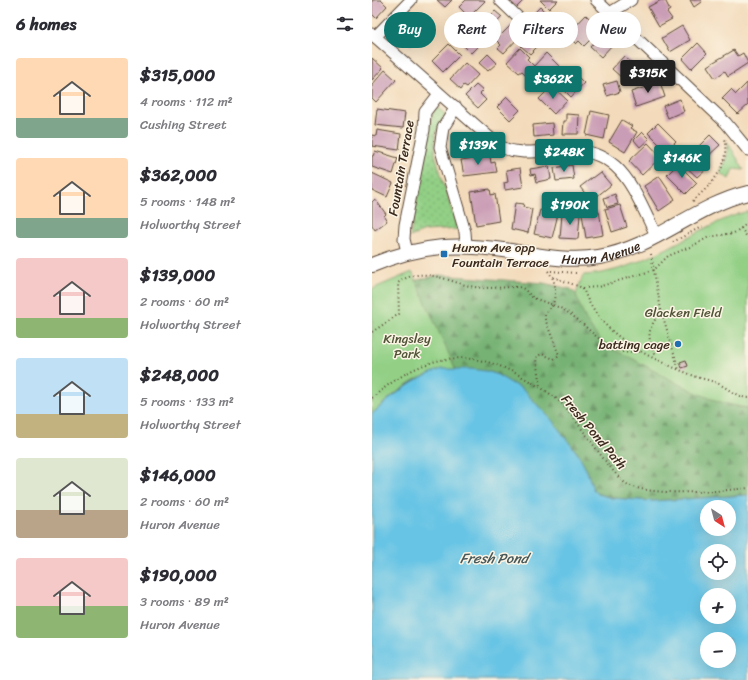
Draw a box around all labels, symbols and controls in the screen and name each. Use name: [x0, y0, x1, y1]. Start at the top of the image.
text: 6 homes: [16, 9, 76, 39]
chip: Buy: [384, 12, 436, 48]
chip: Rent: [444, 12, 501, 48]
chip: Filters: [509, 12, 578, 48]
chip: New: [586, 12, 641, 48]
icon: filters: [334, 13, 356, 35]
text: $315,000: [140, 60, 215, 90]
pin: $315K: [620, 60, 676, 94]
text: $315K: [629, 61, 667, 84]
pin: $362K: [525, 66, 581, 100]
text: $362K: [534, 67, 572, 90]
icon: home: [48, 74, 96, 122]
text: 4 rooms · 112 m²: [140, 90, 233, 113]
text: Cushing Street: [140, 113, 227, 136]
street label: Fountain Terrace: [381, 118, 421, 218]
pin: $139K: [450, 132, 506, 166]
text: $139K: [459, 133, 497, 156]
pin: $248K: [536, 139, 592, 173]
text: $248K: [544, 140, 584, 163]
pin: $146K: [654, 145, 710, 179]
text: $146K: [663, 146, 701, 169]
text: $362,000: [140, 160, 217, 190]
icon: home: [48, 174, 96, 222]
text: 5 rooms · 148 m²: [140, 190, 235, 213]
pin: $190K: [542, 192, 598, 226]
text: $190K: [551, 193, 589, 216]
text: Holworthy Street: [140, 213, 241, 236]
street label: Huron Avenue: [561, 234, 644, 270]
place label: Huron Ave opp Fountain Terrace: [452, 236, 549, 274]
marker: Huron Ave opp Fountain Terrace: [439, 249, 449, 259]
text: $139,000: [140, 260, 215, 290]
icon: home: [48, 274, 96, 322]
text: 2 rooms · 60 m²: [140, 290, 229, 313]
park label: Glacken Field: [645, 301, 722, 324]
text: Holworthy Street: [140, 313, 241, 336]
park label: Kingsley Park: [383, 327, 431, 365]
place label: batting cage: [599, 333, 670, 356]
marker: batting cage: [673, 339, 683, 349]
text: $248,000: [140, 360, 219, 390]
icon: home: [48, 374, 96, 422]
street label: Fresh Pond Path: [555, 389, 633, 475]
text: 5 rooms · 133 m²: [140, 390, 234, 413]
text: Holworthy Street: [140, 413, 241, 436]
text: $146,000: [140, 460, 216, 490]
icon: home: [48, 474, 96, 522]
text: 2 rooms · 60 m²: [140, 490, 229, 513]
north arrow: [700, 500, 736, 536]
map controls: [700, 500, 736, 668]
text: Huron Avenue: [140, 513, 220, 536]
button: locate: [700, 544, 736, 580]
water label: Fresh Pond: [460, 546, 532, 571]
text: $190,000: [140, 560, 217, 590]
icon: home: [48, 574, 96, 622]
button: +: [700, 588, 736, 624]
text: 3 rooms · 89 m²: [140, 590, 229, 613]
text: Huron Avenue: [140, 613, 220, 636]
button: −: [700, 632, 736, 668]

